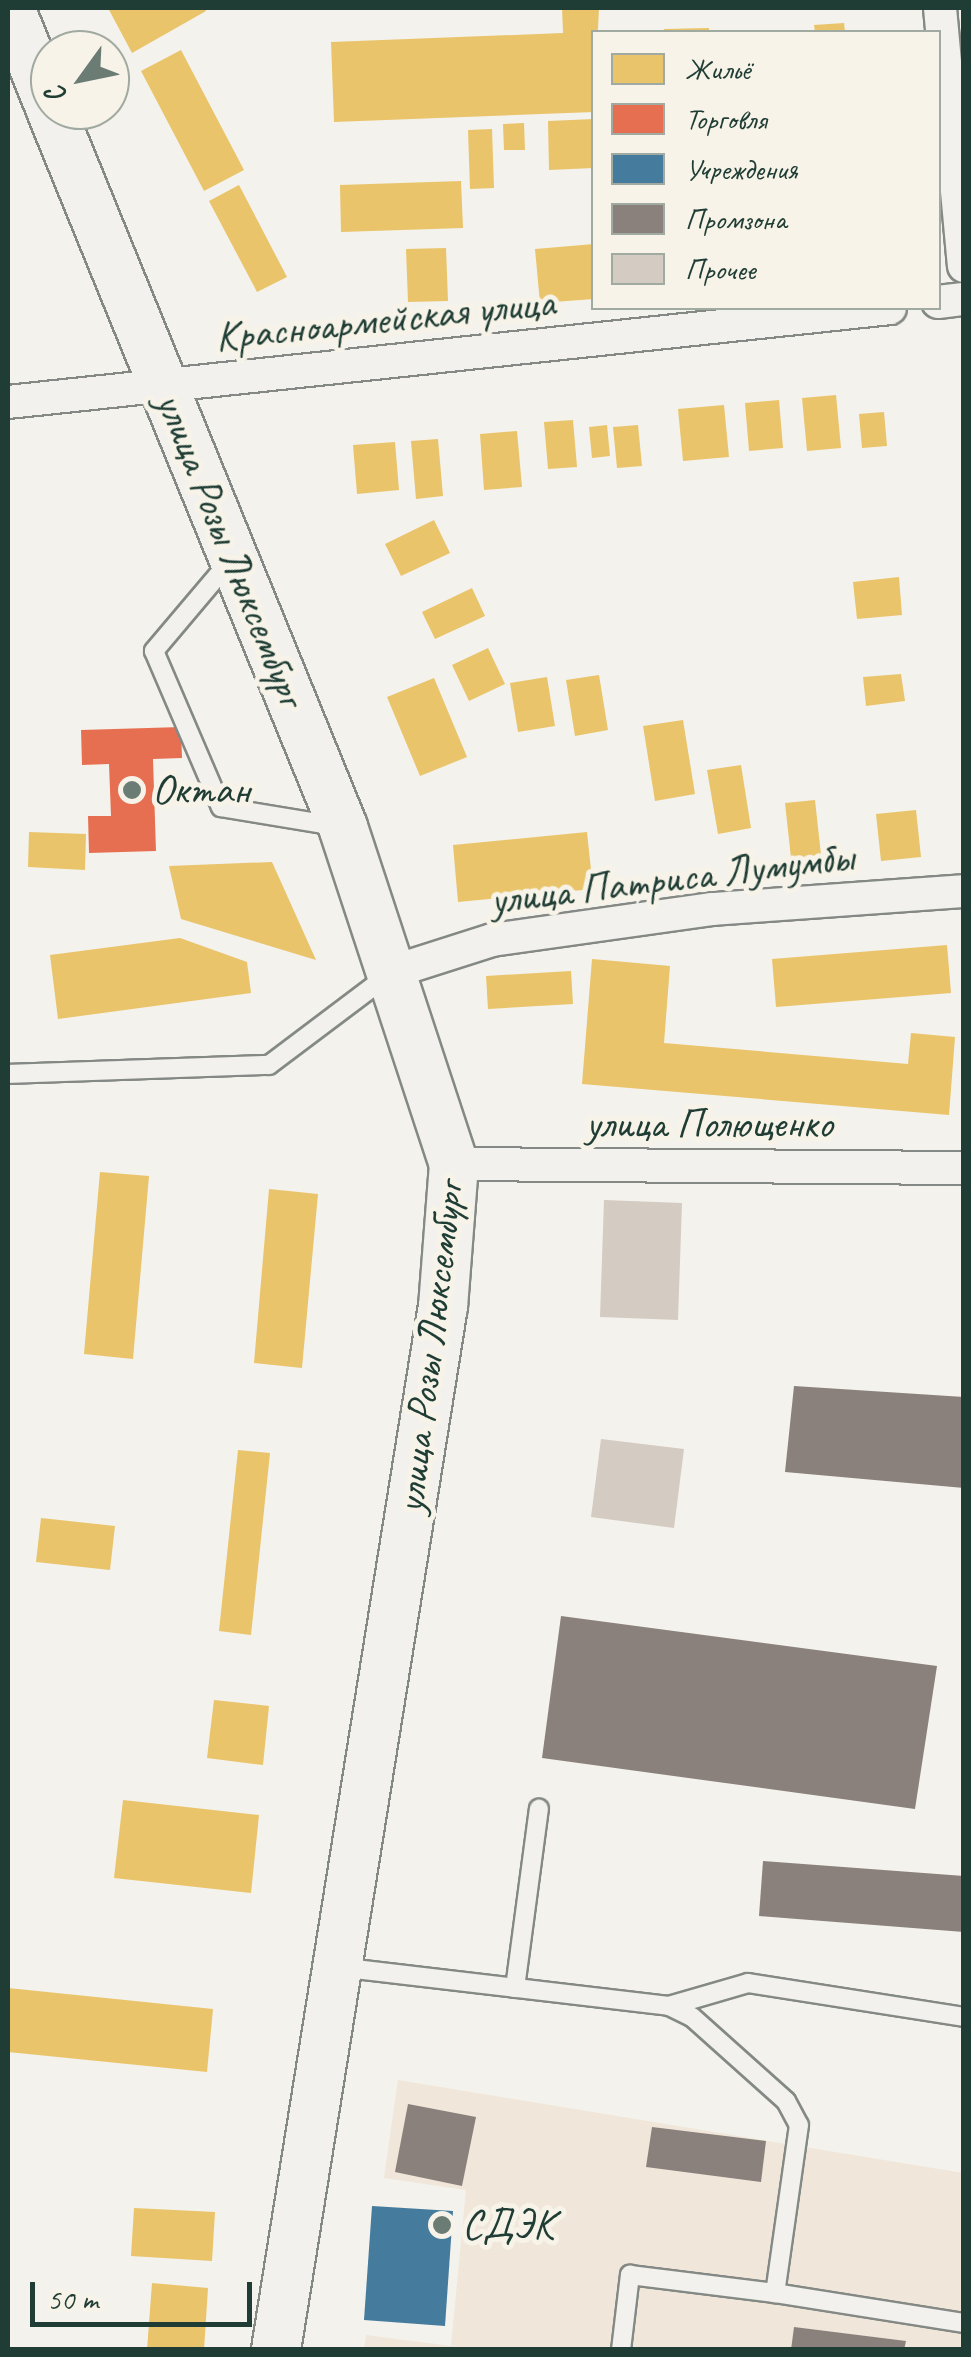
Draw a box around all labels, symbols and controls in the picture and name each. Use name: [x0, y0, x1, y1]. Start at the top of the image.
north arrow: [30, 30, 130, 130]
legend: [591, 30, 941, 310]
text: Жильё: [685, 50, 750, 88]
text: С: [38, 80, 75, 111]
text: Торговля: [685, 100, 766, 138]
text: Учреждения: [685, 150, 797, 188]
text: Промзона: [685, 200, 786, 238]
text: Прочее: [685, 250, 756, 288]
street label: Красноармейская улица: [211, 277, 559, 363]
street label: улица Розы Люксембург: [144, 385, 316, 713]
place label: Октан: [152, 765, 250, 815]
marker: Октан: [121, 779, 143, 801]
street label: улица Патриса Лумумбы: [486, 832, 858, 926]
street label: улица Полющенко: [583, 1099, 835, 1149]
street label: улица Розы Люксембург: [385, 1179, 475, 1517]
place label: СДЭК: [462, 2200, 554, 2250]
marker: СДЭК: [431, 2214, 453, 2236]
scale bar: [35, 2262, 258, 2324]
text: 50 m: [47, 2280, 98, 2318]

